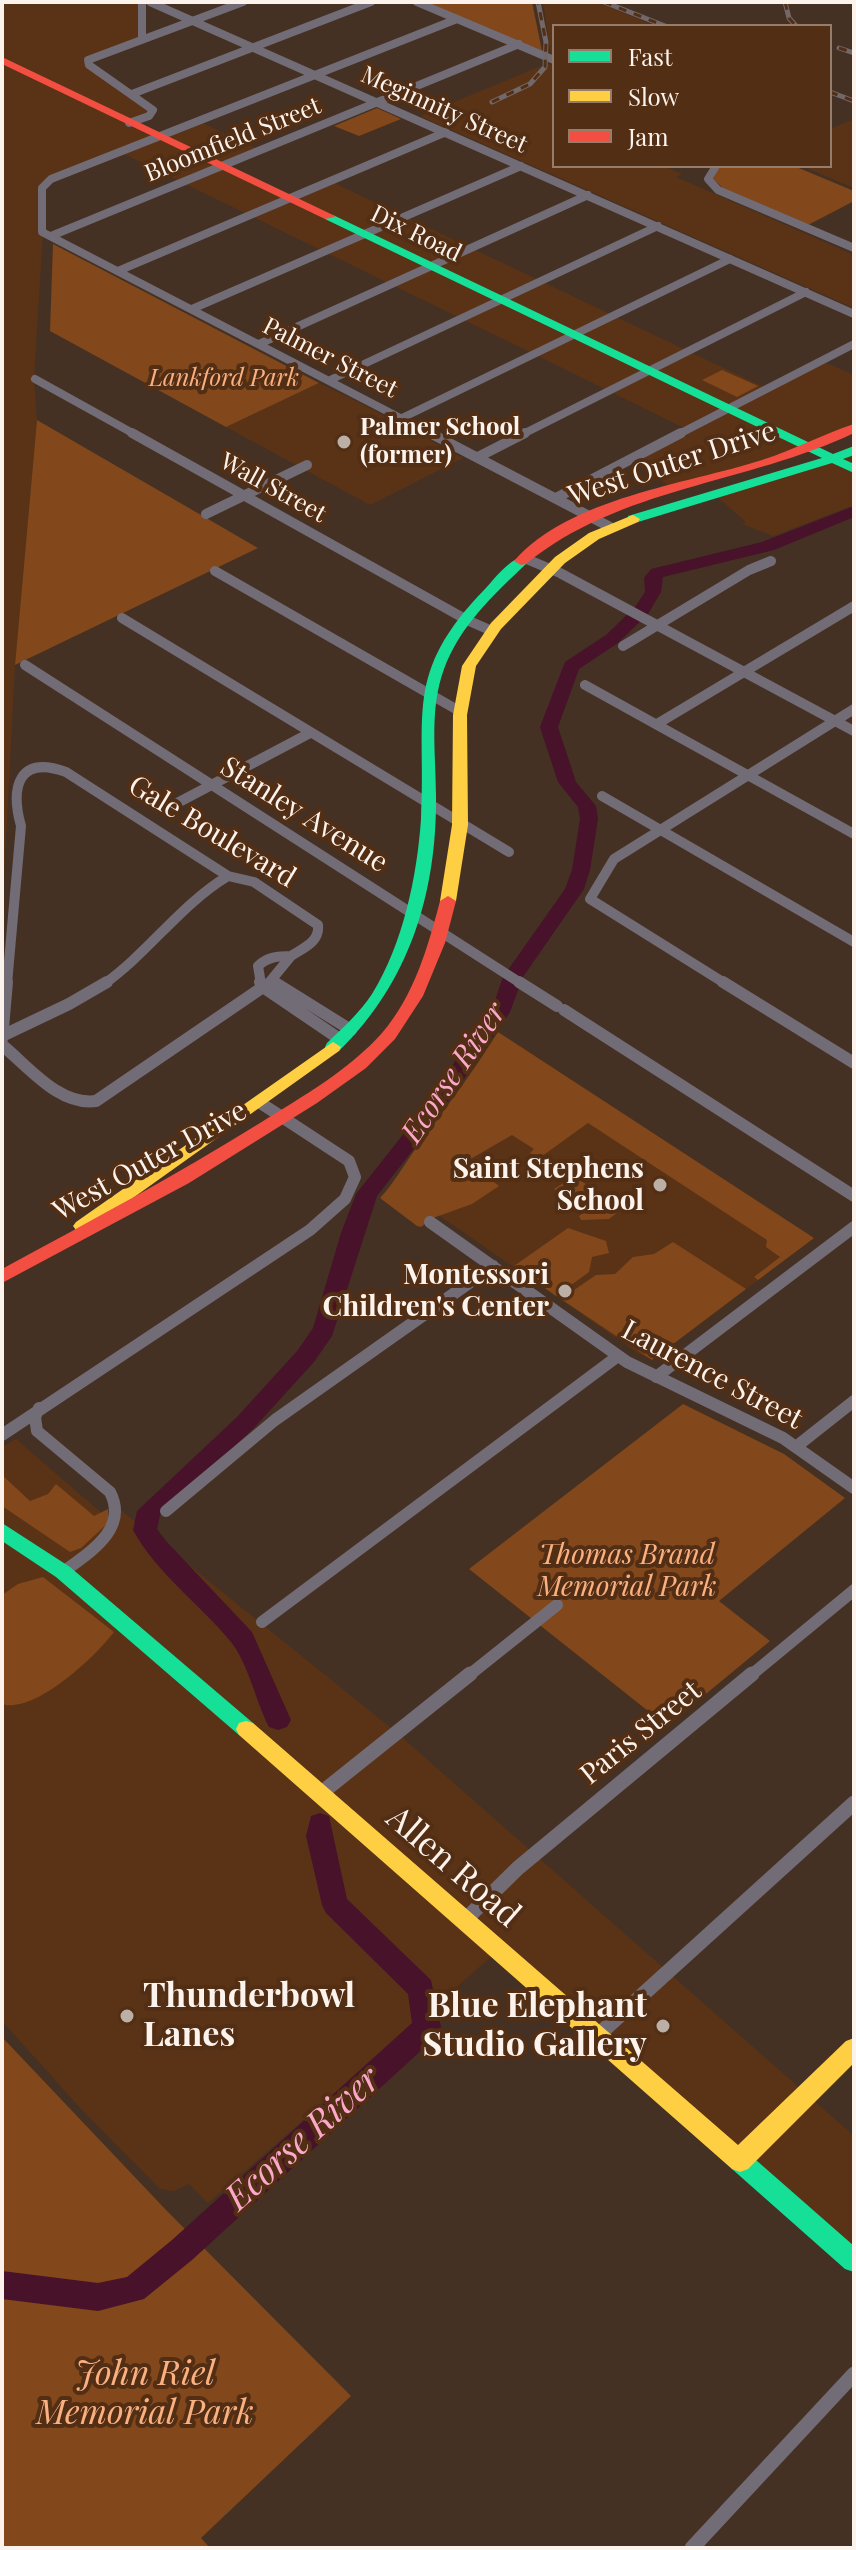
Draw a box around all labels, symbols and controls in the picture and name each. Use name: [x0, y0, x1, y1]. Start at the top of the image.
legend: [552, 24, 832, 168]
text: Fast: [628, 40, 673, 72]
street label: Meginnity Street: [356, 60, 532, 160]
text: Slow: [628, 80, 679, 112]
street label: Bloomfield Street: [141, 92, 325, 188]
text: Jam: [628, 120, 669, 152]
street label: Dix Road: [366, 200, 466, 268]
street label: Palmer Street: [258, 312, 402, 404]
park label: Lankford Park: [149, 365, 299, 393]
place label: Palmer School (former): [360, 414, 520, 470]
street label: West Outer Drive: [564, 415, 780, 513]
marker: Palmer School (former): [335, 433, 353, 451]
street label: Wall Street: [215, 447, 331, 529]
street label: Stanley Avenue: [214, 750, 394, 880]
street label: Gale Boulevard: [122, 769, 302, 895]
water label: Ecorse River: [394, 996, 514, 1150]
street label: West Outer Drive: [47, 1094, 253, 1228]
place label: Saint Stephens School: [453, 1152, 644, 1218]
marker: Saint Stephens School: [651, 1176, 669, 1194]
place label: Montessori Children's Center: [322, 1258, 549, 1324]
marker: Montessori Children's Center: [556, 1282, 574, 1300]
street label: Laurence Street: [616, 1313, 808, 1437]
park label: Thomas Brand Memorial Park: [538, 1538, 716, 1604]
street label: Paris Street: [574, 1674, 708, 1792]
street label: Allen Road: [378, 1798, 528, 1936]
place label: Thunderbowl Lanes: [143, 1976, 355, 2056]
place label: Blue Elephant Studio Gallery: [422, 1986, 647, 2066]
marker: Thunderbowl Lanes: [118, 2007, 136, 2025]
marker: Blue Elephant Studio Gallery: [654, 2017, 672, 2035]
water label: Ecorse River: [217, 2058, 389, 2220]
park label: John Riel Memorial Park: [36, 2354, 254, 2434]

